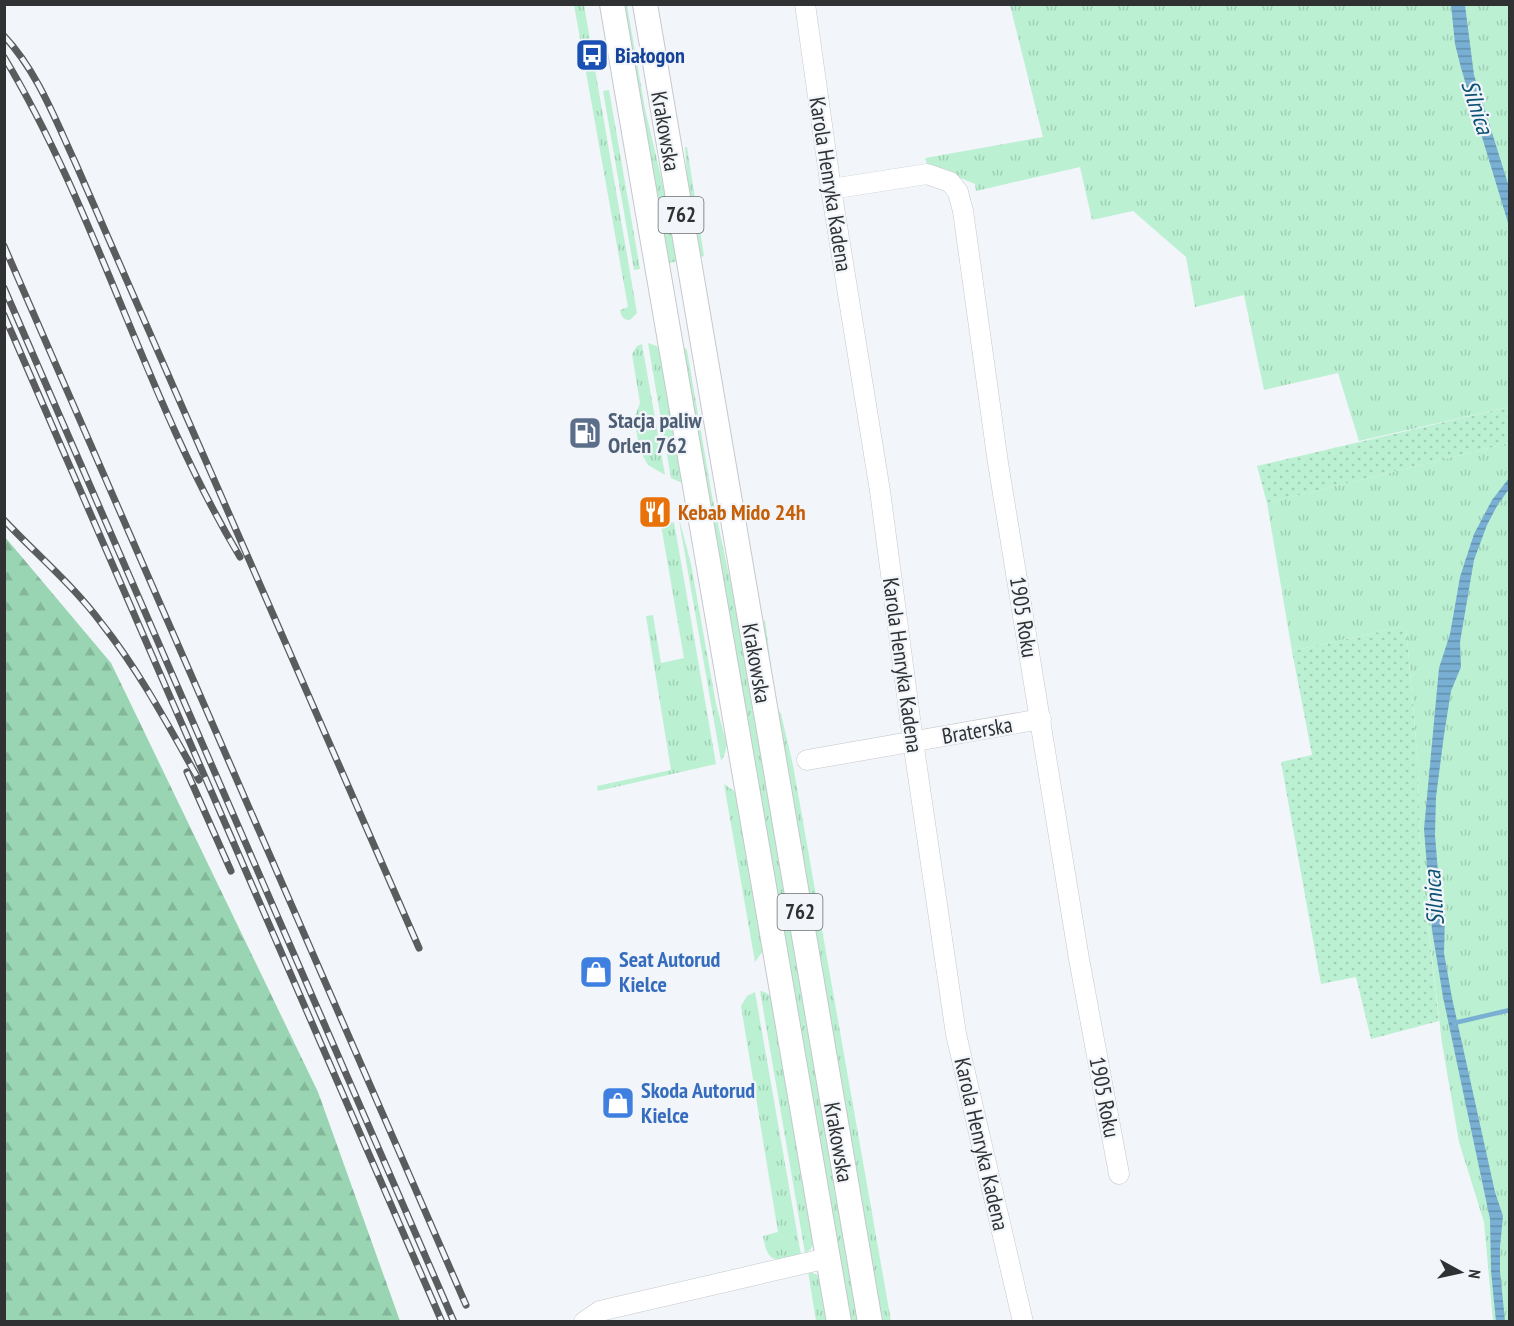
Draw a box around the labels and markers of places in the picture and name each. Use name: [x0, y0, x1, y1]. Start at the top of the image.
bus stop icon: Białogon: [574, 37, 610, 73]
place label: Białogon: [615, 41, 685, 69]
place label: Stacja paliw Orlen 762: [608, 406, 703, 459]
fuel station icon: Stacja paliw Orlen 762: [567, 415, 603, 451]
restaurant icon: Kebab Mido 24h: [637, 494, 673, 530]
place label: Kebab Mido 24h: [678, 498, 806, 526]
place label: Seat Autorud Kielce: [619, 945, 721, 998]
shop icon: Seat Autorud Kielce: [578, 954, 614, 990]
place label: Skoda Autorud Kielce: [641, 1076, 755, 1129]
shop icon: Skoda Autorud Kielce: [600, 1085, 636, 1121]

